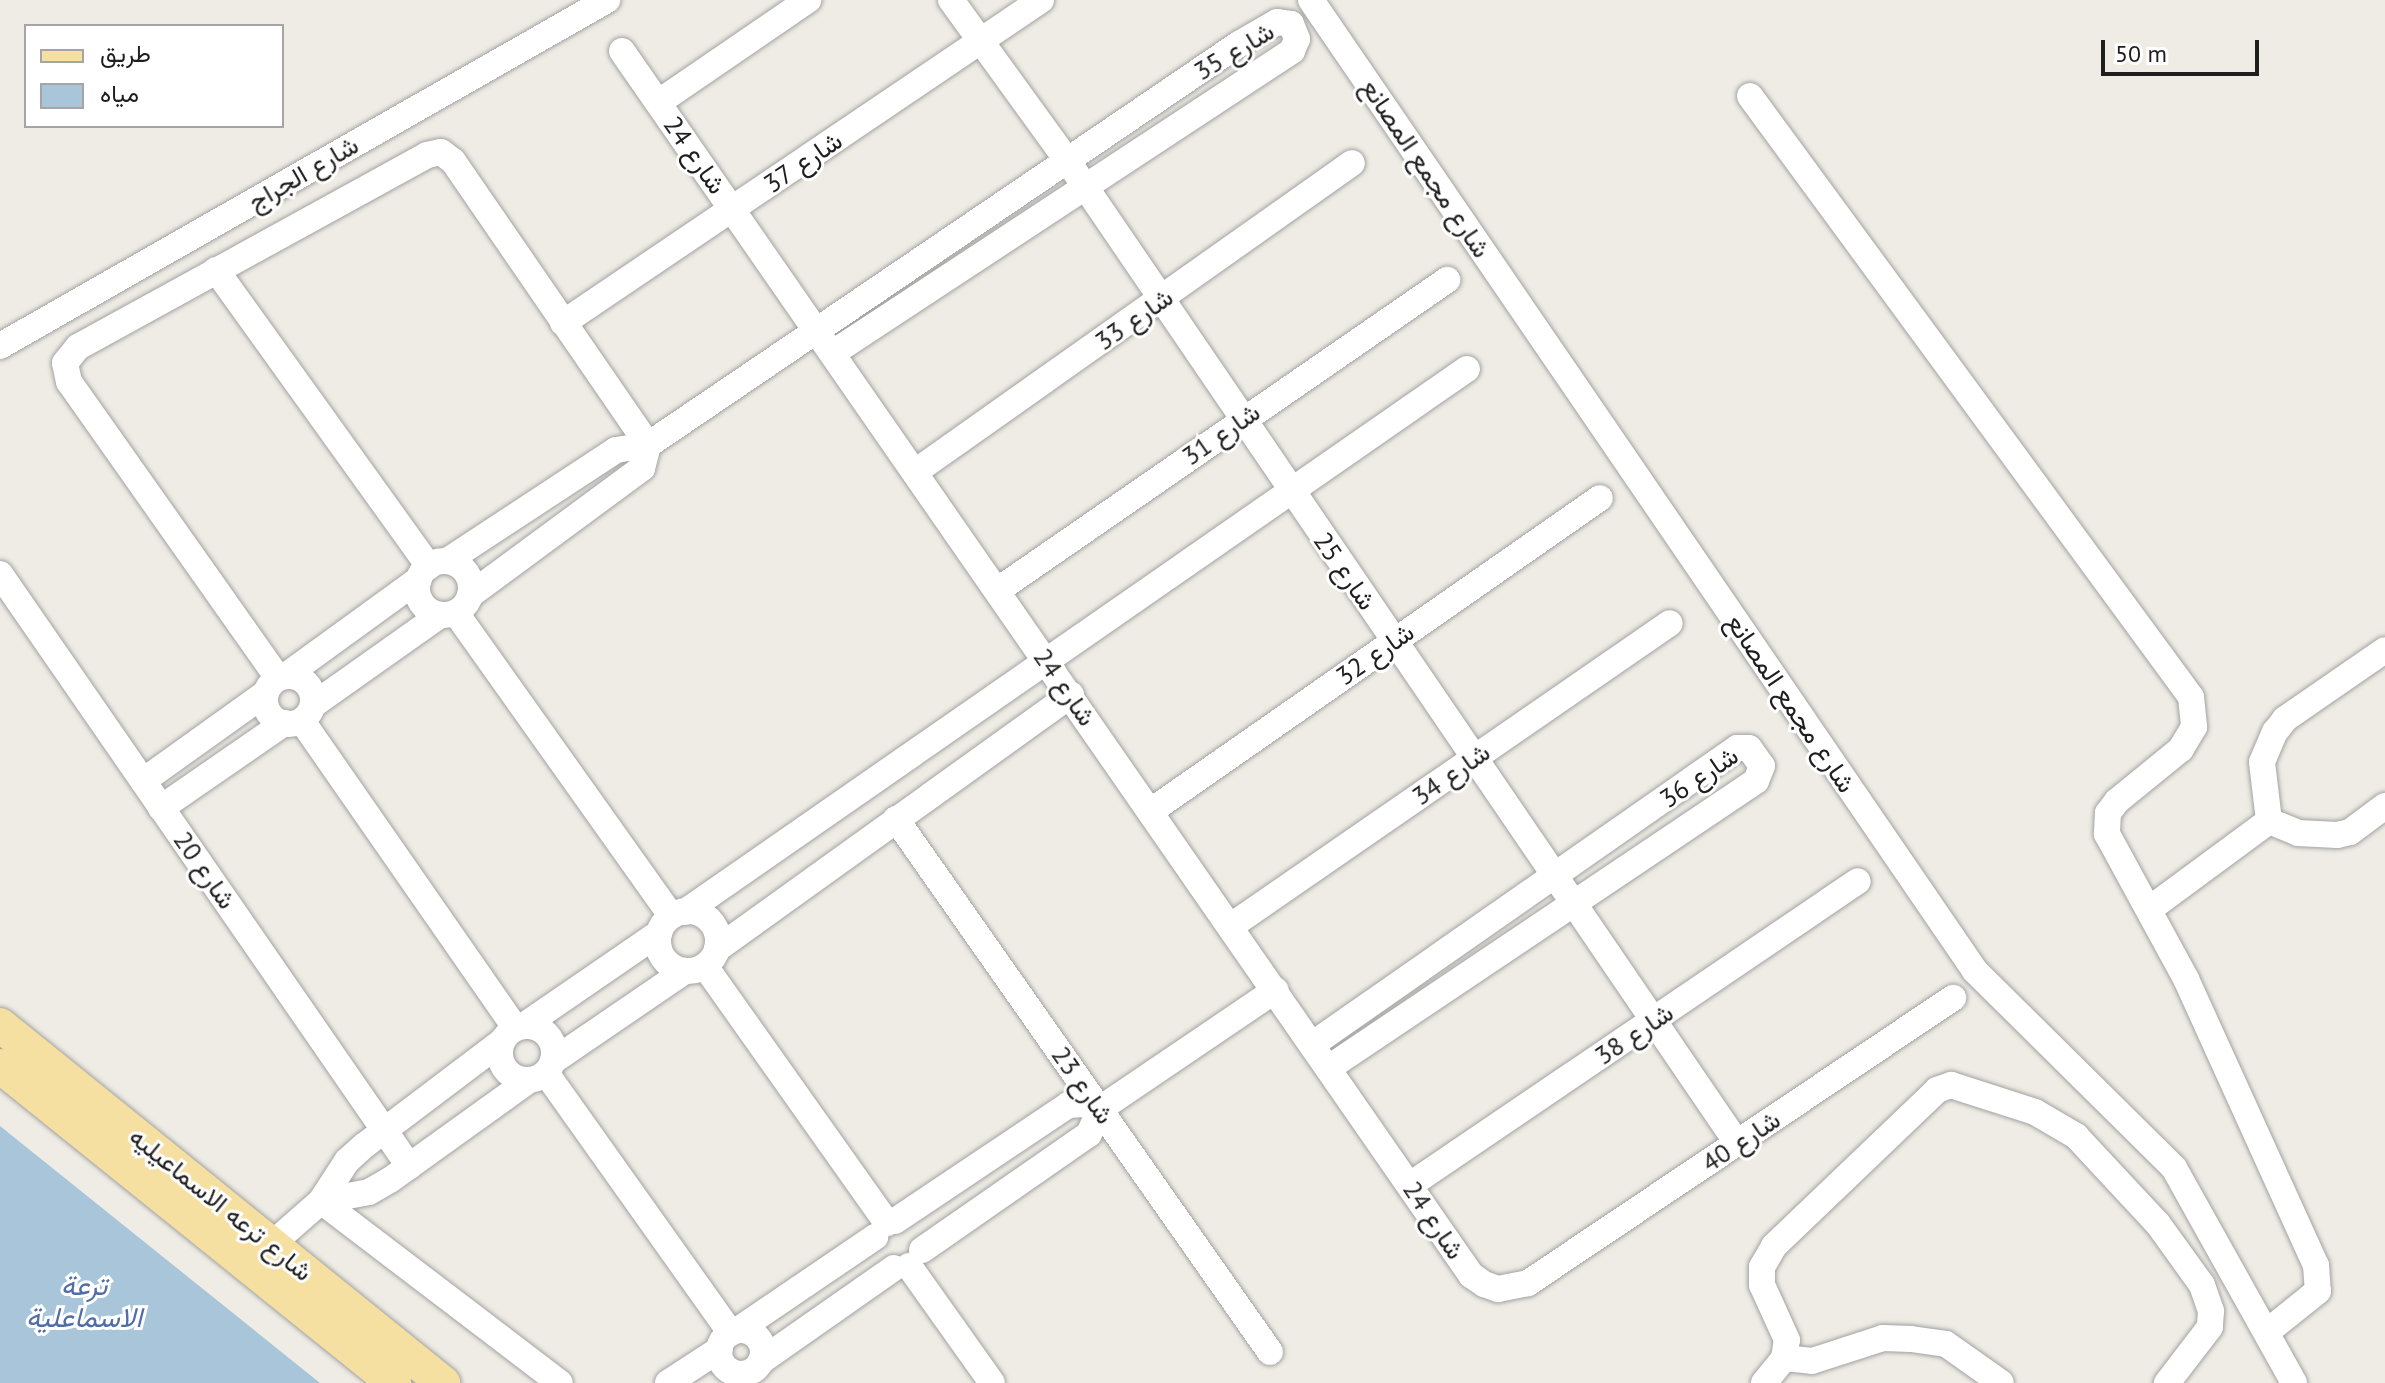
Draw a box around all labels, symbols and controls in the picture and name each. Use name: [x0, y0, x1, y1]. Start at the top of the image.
street label: شارع 35: [1188, 15, 1280, 87]
legend: [24, 24, 284, 128]
scale bar: [2105, 24, 2263, 74]
text: طريق: [100, 38, 151, 69]
text: 50 m: [2115, 38, 2167, 69]
street label: شارع مجمع المصانع: [1355, 73, 1497, 263]
text: مياه: [100, 78, 139, 109]
street label: شارع 24: [657, 110, 733, 200]
street label: شارع 37: [758, 125, 848, 199]
street label: شارع الجراج: [242, 129, 364, 217]
street label: شارع 33: [1089, 281, 1179, 357]
street label: شارع 31: [1176, 396, 1266, 472]
street label: شارع 25: [1307, 526, 1383, 616]
street label: شارع مجمع المصانع: [1720, 608, 1862, 798]
street label: شارع 32: [1330, 616, 1420, 692]
street label: شارع 24: [1027, 642, 1103, 732]
street label: شارع 34: [1406, 736, 1496, 812]
street label: شارع 36: [1654, 740, 1744, 814]
street label: شارع 20: [167, 825, 243, 915]
street label: شارع 38: [1589, 997, 1679, 1071]
street label: شارع 23: [1045, 1040, 1121, 1130]
street label: شارع 40: [1696, 1104, 1786, 1178]
street label: شارع ترعه الاسماعيليه: [123, 1121, 319, 1287]
street label: شارع 24: [1397, 1175, 1471, 1265]
water label: ترعة الاسماعلية: [26, 1268, 142, 1334]

